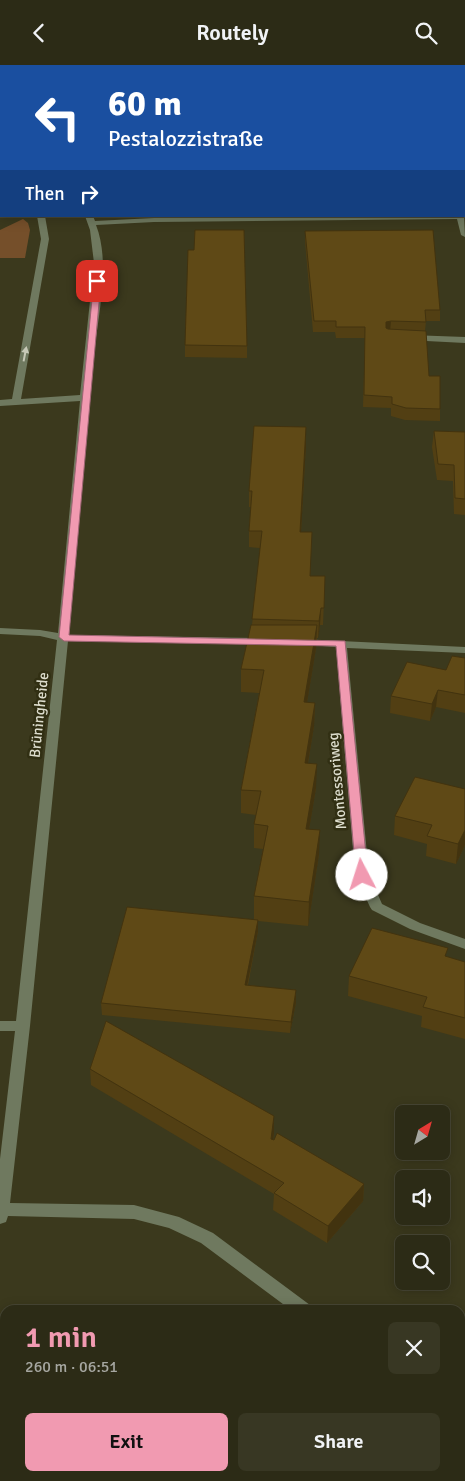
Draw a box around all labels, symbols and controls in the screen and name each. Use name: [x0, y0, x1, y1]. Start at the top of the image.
icon: back: [25, 19, 53, 47]
text: Routely: [196, 19, 269, 46]
icon: search: [412, 19, 440, 47]
text: 60 m: [108, 82, 182, 125]
icon: left: [25, 85, 90, 150]
text: Pestalozzistraße: [108, 125, 264, 152]
icon: right: [75, 180, 103, 208]
text: Then: [25, 182, 65, 206]
pin: [76, 260, 118, 302]
icon: arrive: [83, 267, 111, 295]
one-way arrow: [21, 346, 29, 362]
street label: Brüningheide: [26, 671, 52, 759]
street label: Montessoriweg: [324, 732, 350, 830]
position arrow: [335, 848, 387, 900]
north arrow: [395, 1105, 450, 1160]
map controls: [395, 1105, 450, 1290]
button: sound: [395, 1170, 450, 1225]
button: search: [395, 1235, 450, 1290]
text: 1 min: [25, 1319, 97, 1356]
button: close: [388, 1322, 440, 1374]
text: 260 m · 06:51: [25, 1357, 118, 1377]
button: Exit: [25, 1413, 228, 1471]
button: Share: [238, 1413, 440, 1471]

